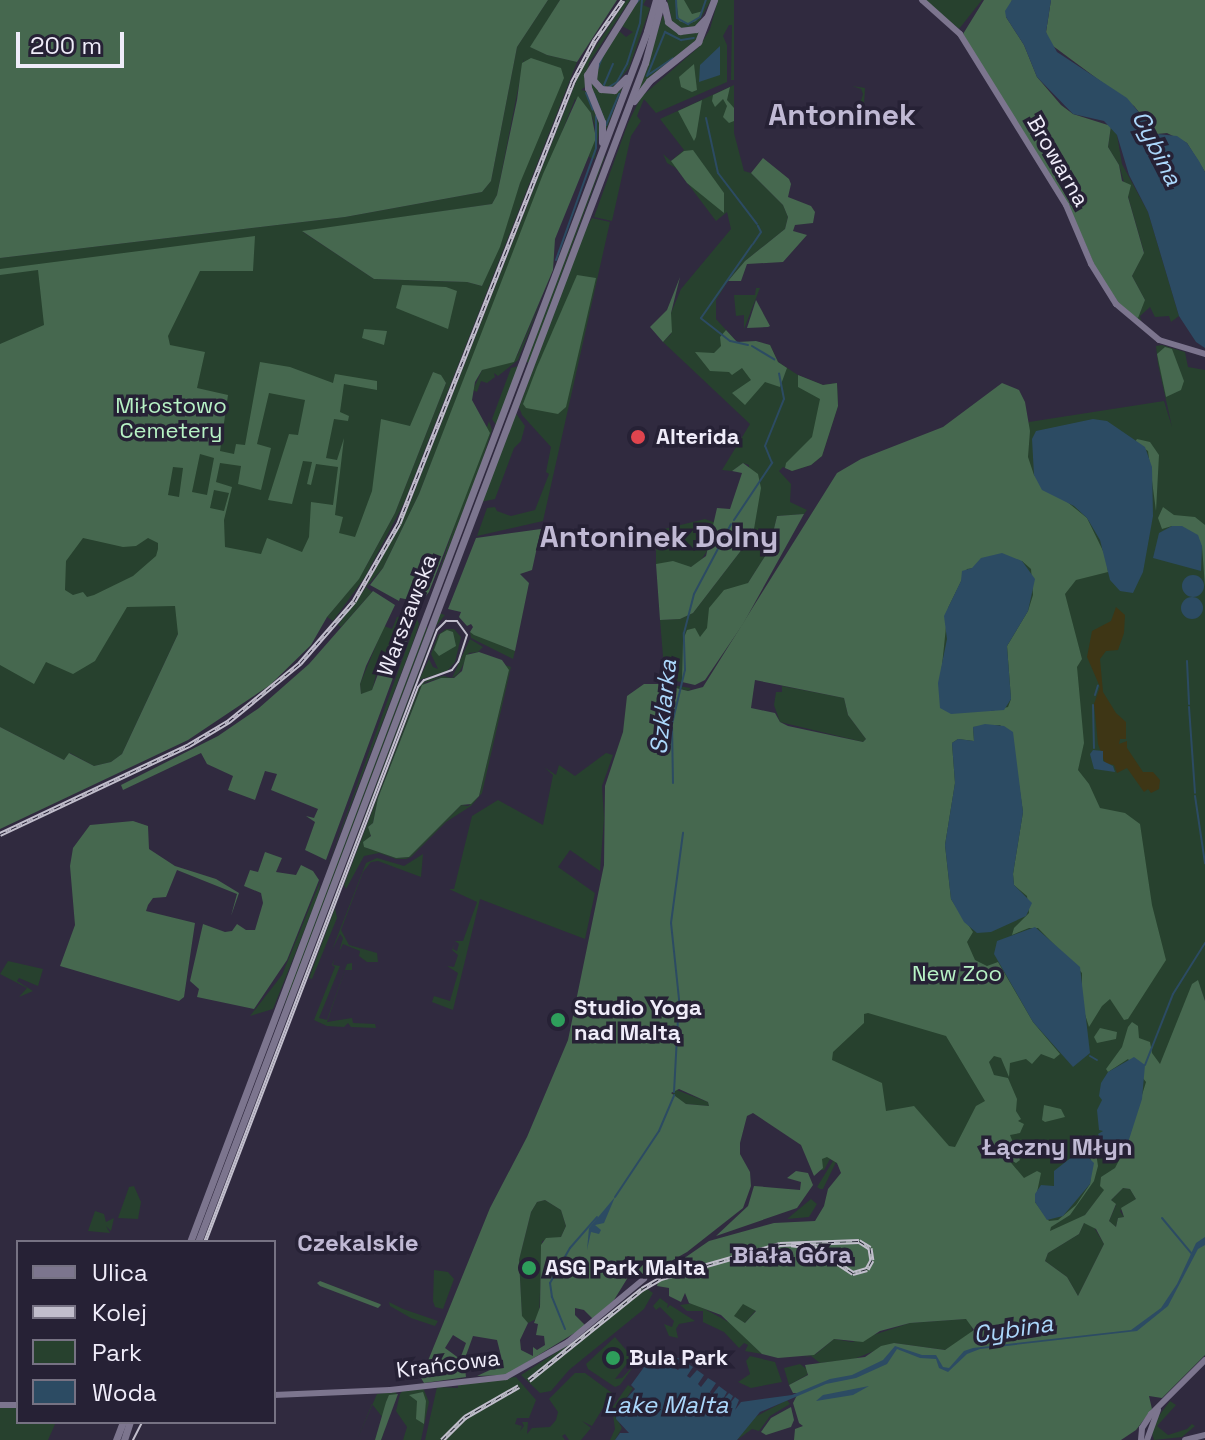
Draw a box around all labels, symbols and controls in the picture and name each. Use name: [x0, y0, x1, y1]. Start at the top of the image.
scale bar: [20, 16, 128, 66]
text: 200 m: [30, 30, 102, 61]
district label: Antoninek: [768, 97, 916, 133]
water label: Cybina: [1126, 106, 1188, 190]
street label: Browarna: [1021, 111, 1095, 211]
park label: Miłostowo Cemetery: [115, 392, 227, 444]
place label: Alterida: [656, 424, 739, 450]
marker: Alterida: [627, 426, 649, 448]
district label: Antoninek Dolny: [540, 519, 778, 555]
street label: Warszawska: [372, 550, 442, 680]
water label: Szklarka: [644, 658, 682, 756]
park label: New Zoo: [912, 961, 1002, 987]
place label: Studio Yoga nad Maltą: [574, 994, 702, 1046]
marker: Studio Yoga nad Maltą: [549, 1011, 567, 1029]
district label: Łączny Młyn: [982, 1133, 1132, 1161]
district label: Czekalskie: [297, 1229, 419, 1257]
legend: [16, 1240, 276, 1424]
district label: Biała Góra: [732, 1241, 852, 1269]
place label: ASG Park Malta: [545, 1255, 706, 1281]
text: Ulica: [92, 1257, 148, 1288]
marker: ASG Park Malta: [520, 1259, 538, 1277]
text: Kolej: [92, 1297, 147, 1328]
water label: Cybina: [971, 1309, 1055, 1349]
text: Park: [92, 1337, 142, 1368]
street label: Krańcowa: [395, 1345, 501, 1383]
place label: Bula Park: [629, 1345, 728, 1371]
marker: Bula Park: [604, 1349, 622, 1367]
text: Woda: [92, 1377, 157, 1408]
water label: Lake Malta: [604, 1391, 728, 1419]

